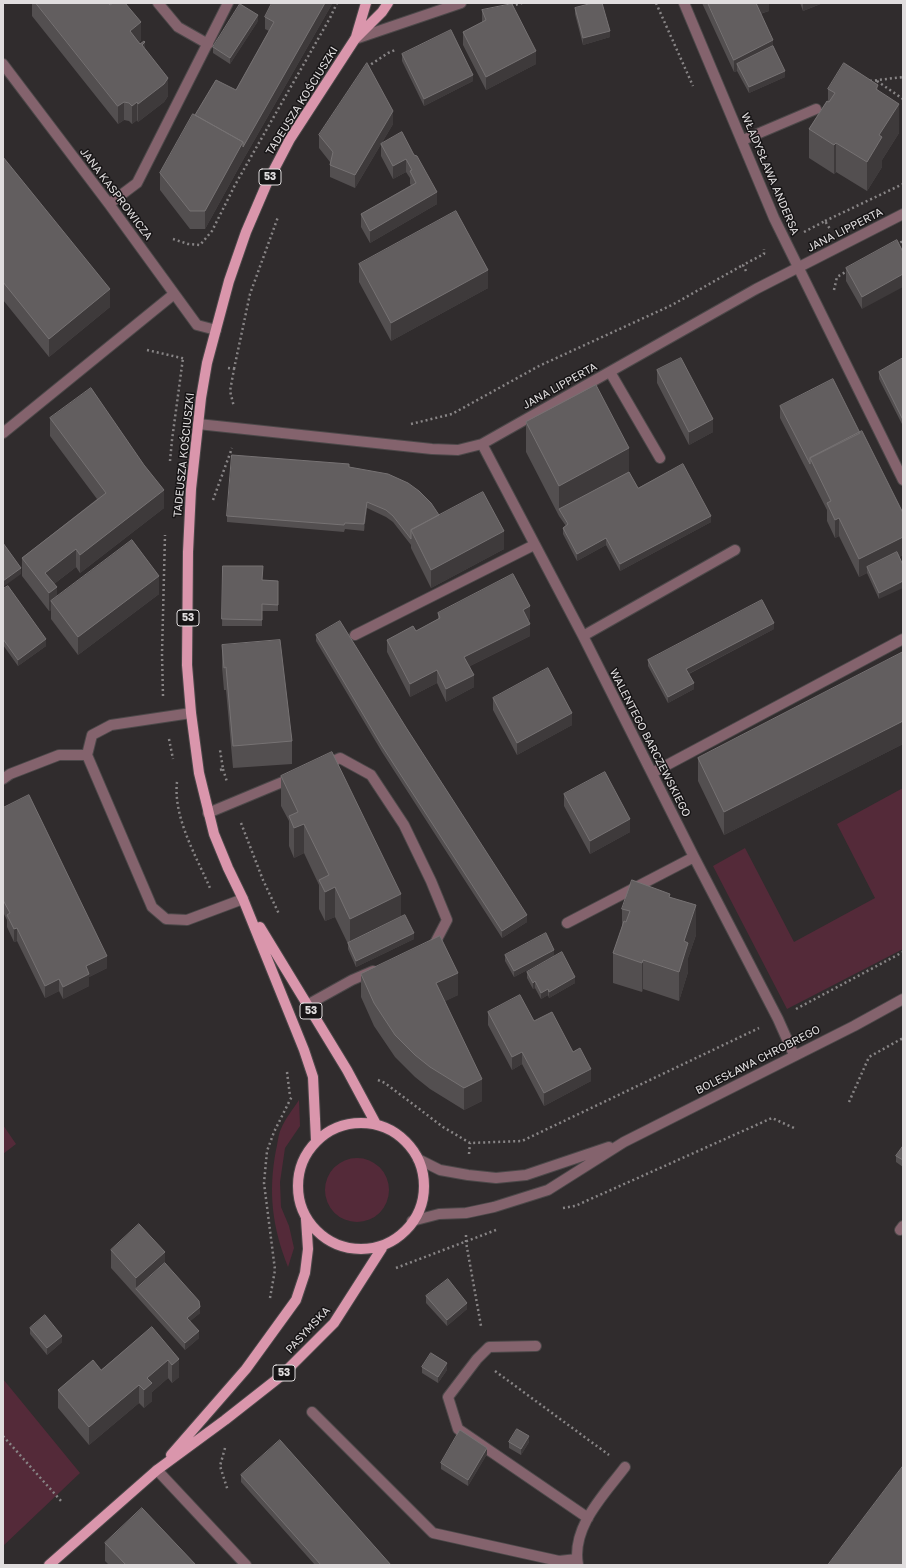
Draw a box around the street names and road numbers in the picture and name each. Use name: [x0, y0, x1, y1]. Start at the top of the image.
street label: TADEUSZA KOŚCIUSZKI: [263, 44, 341, 158]
street label: WŁADYSŁAWA ANDERSA: [738, 111, 802, 237]
street label: JANA KASPROWICZA: [77, 145, 155, 243]
road number: 53: [259, 169, 281, 185]
street label: JANA LIPPERTA: [805, 205, 885, 255]
street label: JANA LIPPERTA: [520, 360, 600, 412]
street label: TADEUSZA KOŚCIUSZKI: [171, 392, 197, 518]
road number: 53: [177, 610, 199, 626]
street label: WALENTEGO BARCZEWSKIEGO: [607, 667, 693, 819]
road number: 53: [300, 1003, 322, 1019]
street label: BOLESŁAWA CHROBREGO: [694, 1023, 822, 1097]
street label: PASYMSKA: [283, 1304, 333, 1356]
road number: 53: [273, 1365, 295, 1381]

